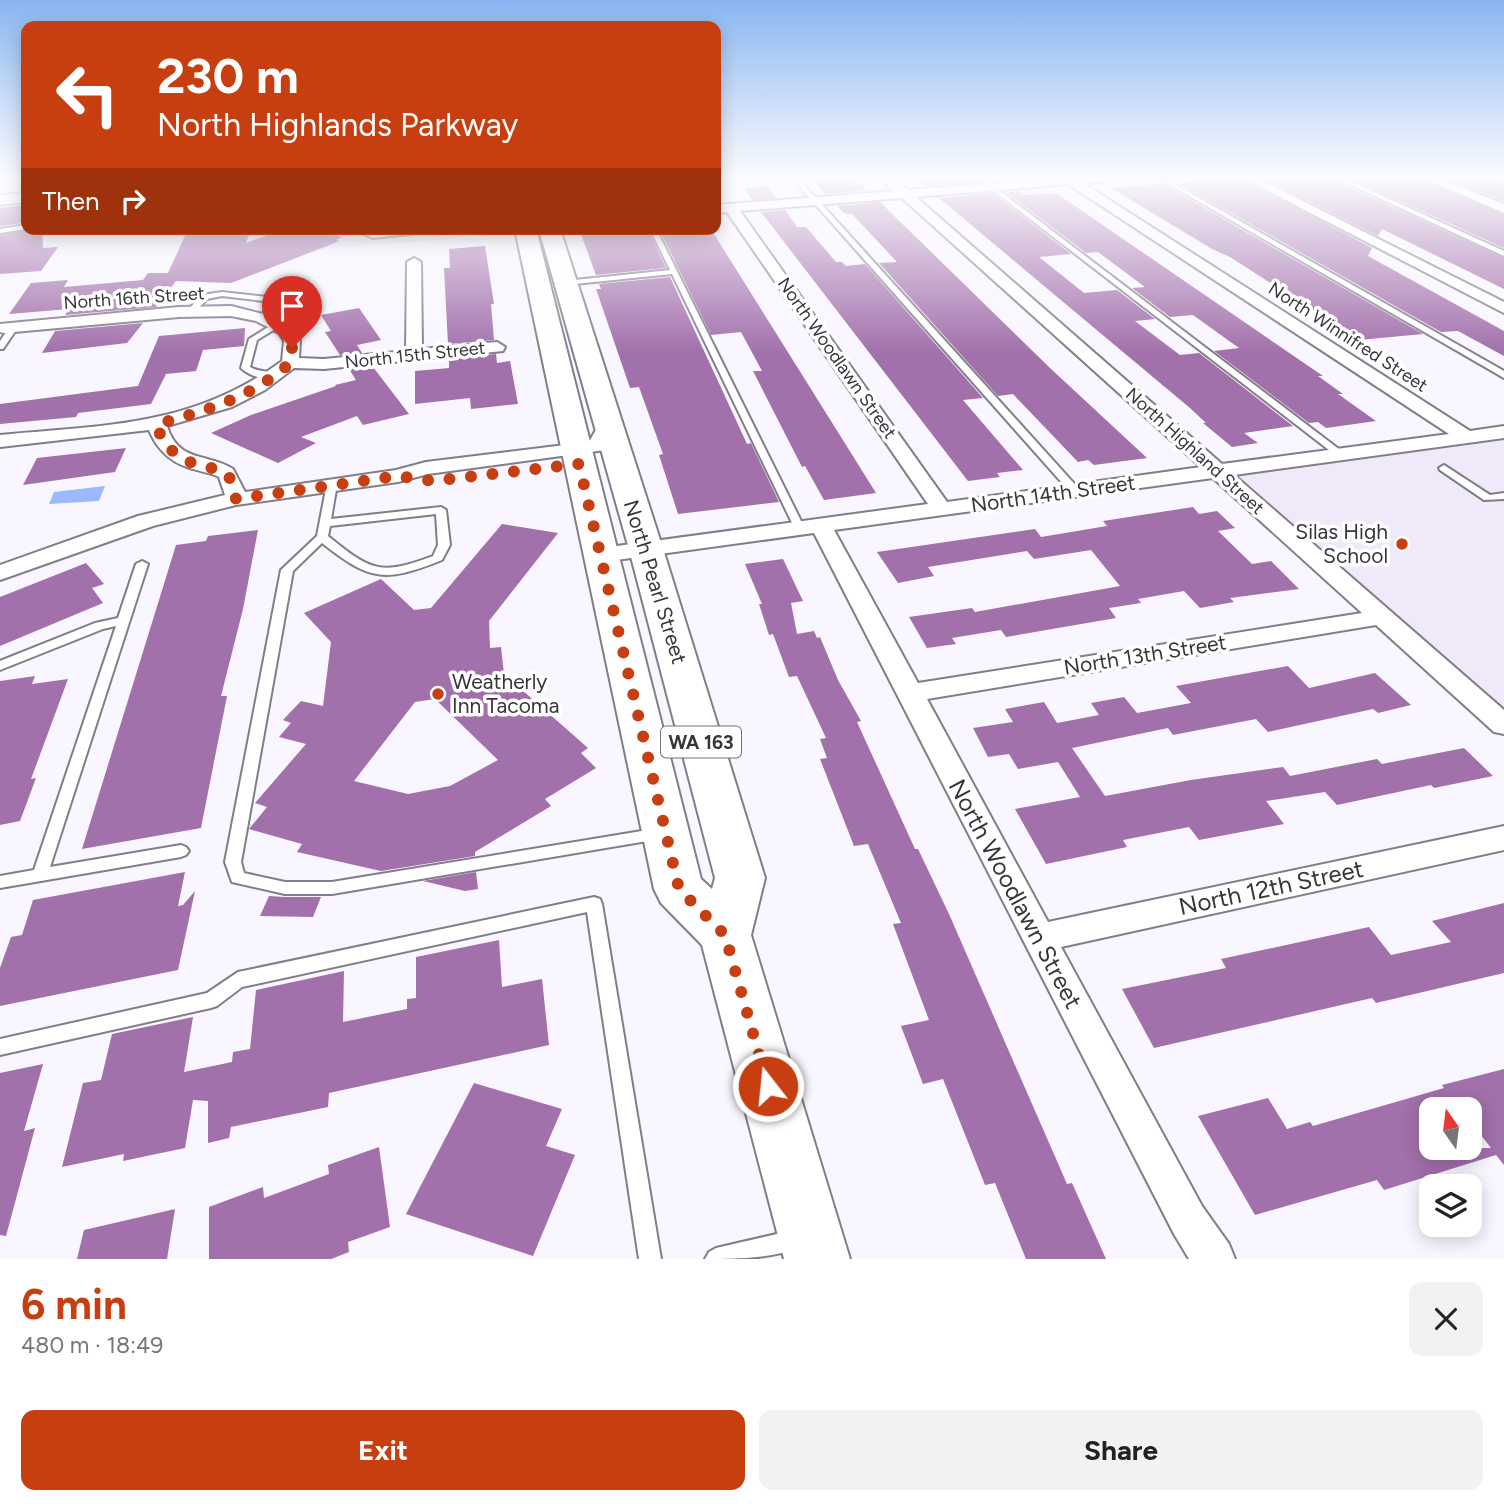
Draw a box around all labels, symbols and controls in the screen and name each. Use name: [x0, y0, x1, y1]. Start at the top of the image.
text: 230 m: [157, 46, 299, 105]
icon: left: [42, 49, 133, 140]
text: North Highlands Parkway: [157, 106, 518, 144]
icon: right: [114, 182, 152, 220]
text: Then: [42, 185, 100, 217]
street label: North Woodlawn Street: [773, 273, 901, 443]
pin: [262, 276, 322, 348]
street label: North Winnifred Street: [1264, 277, 1432, 397]
street label: North 16th Street: [63, 282, 205, 314]
icon: arrive: [273, 287, 311, 325]
street label: North 15th Street: [344, 337, 487, 373]
street label: North Highland Street: [1121, 383, 1269, 519]
street label: North 14th Street: [969, 470, 1137, 517]
street label: North Pearl Street: [619, 497, 692, 667]
place label: Silas High School: [1295, 519, 1388, 568]
marker: Silas High School: [1394, 536, 1410, 552]
street label: North 13th Street: [1062, 629, 1228, 680]
place label: Weatherly Inn Tacoma: [452, 669, 559, 718]
marker: Weatherly Inn Tacoma: [430, 686, 446, 702]
road number: WA 163: [661, 726, 741, 758]
street label: North Woodlawn Street: [943, 774, 1088, 1013]
street label: North 12th Street: [1176, 854, 1366, 921]
position arrow: [731, 1049, 805, 1123]
north arrow: [1419, 1097, 1482, 1160]
map controls: [1419, 1097, 1482, 1237]
button: layers: [1419, 1174, 1482, 1237]
text: 6 min: [21, 1279, 127, 1330]
button: close: [1409, 1282, 1483, 1356]
text: 480 m · 18:49: [21, 1331, 163, 1359]
button: Exit: [21, 1410, 745, 1490]
button: Share: [759, 1410, 1483, 1490]

